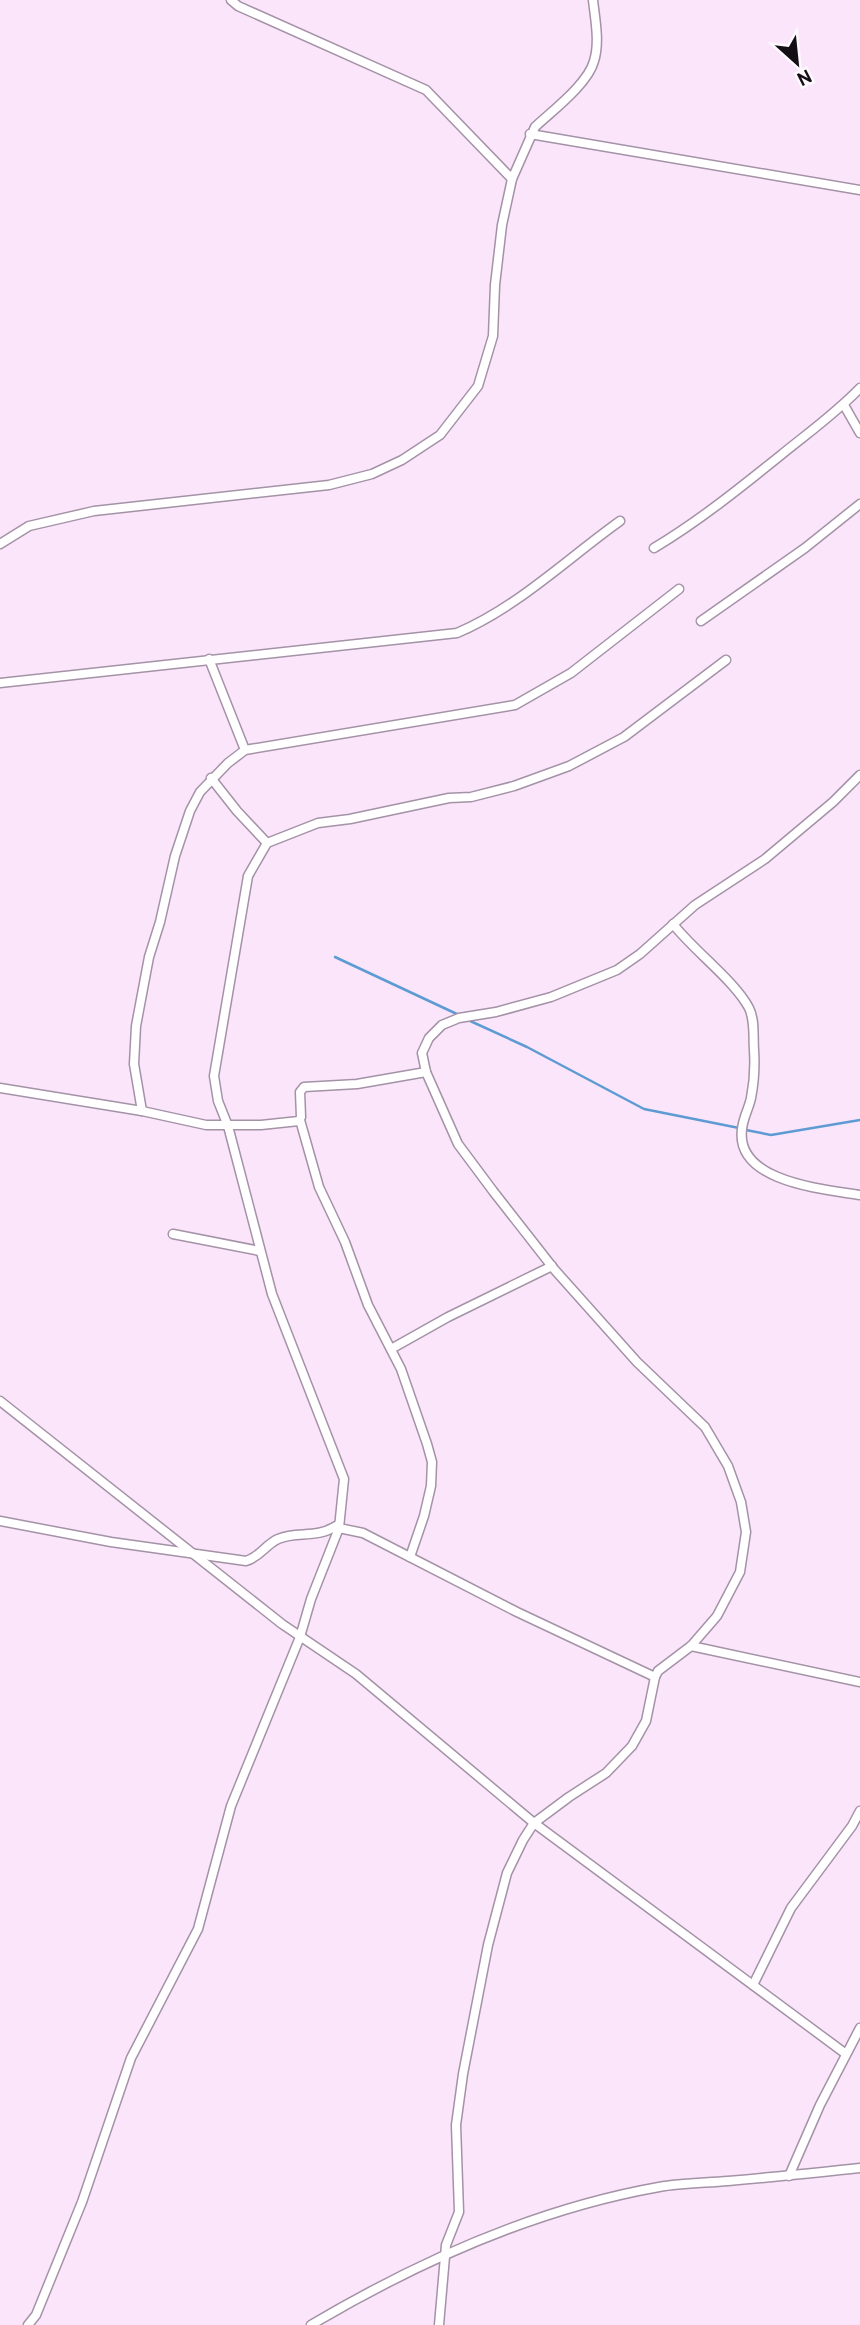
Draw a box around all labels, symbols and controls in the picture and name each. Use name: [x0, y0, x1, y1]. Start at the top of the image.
north arrow: [762, 28, 832, 98]
text: N: [792, 63, 815, 90]

